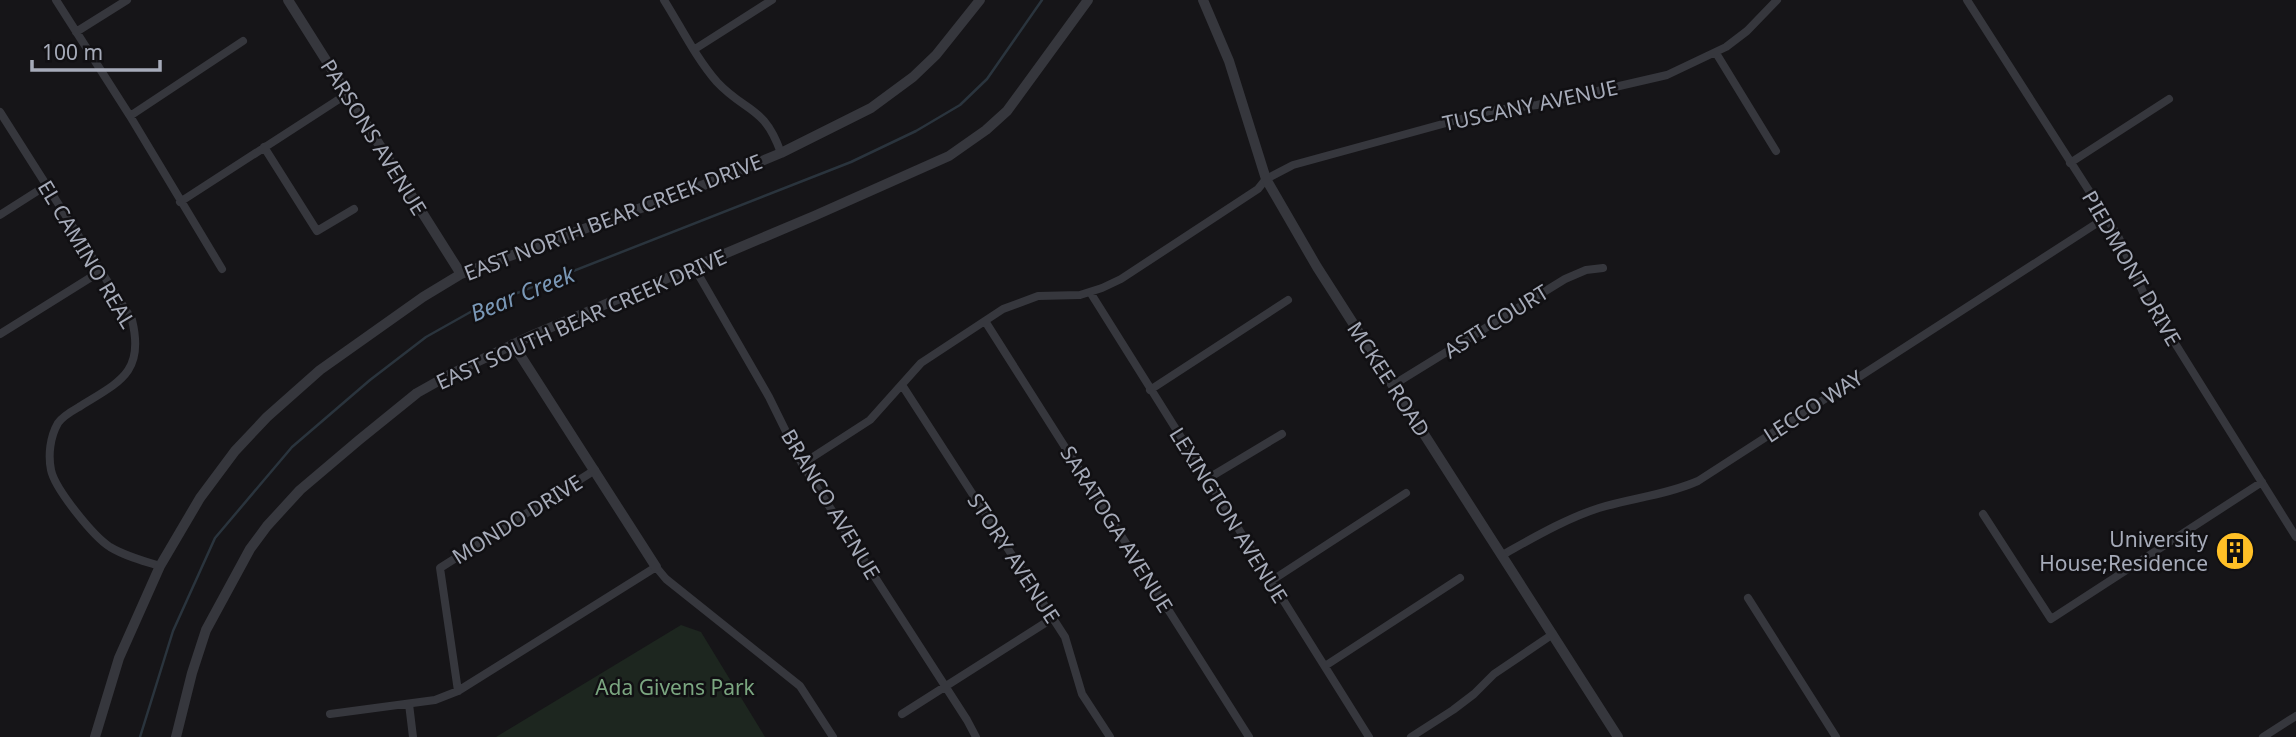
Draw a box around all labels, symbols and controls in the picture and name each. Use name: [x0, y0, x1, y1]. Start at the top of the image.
scale bar: [32, 28, 159, 72]
text: 100 m: [42, 38, 103, 66]
street label: PARSONS AVENUE: [315, 54, 433, 220]
street label: TUSCANY AVENUE: [1440, 73, 1620, 137]
street label: EAST NORTH BEAR CREEK DRIVE: [460, 147, 766, 287]
street label: EL CAMINO REAL: [32, 175, 142, 333]
street label: PIEDMONT DRIVE: [2076, 185, 2188, 351]
street label: EAST SOUTH BEAR CREEK DRIVE: [431, 242, 731, 396]
water label: Bear Creek: [465, 257, 580, 328]
street label: ASTI COURT: [1438, 278, 1554, 364]
street label: MCKEE ROAD: [1341, 316, 1437, 442]
street label: LECCO WAY: [1758, 363, 1868, 449]
street label: LEXINGTON AVENUE: [1164, 422, 1294, 608]
street label: BRANCO AVENUE: [775, 424, 887, 584]
street label: SARATOGA AVENUE: [1054, 440, 1180, 618]
street label: MONDO DRIVE: [447, 468, 587, 570]
street label: STORY AVENUE: [962, 488, 1066, 628]
place label: University House;Residence: [2039, 525, 2208, 577]
building icon: University House;Residence: [2214, 530, 2256, 572]
park label: Ada Givens Park: [595, 673, 756, 701]

